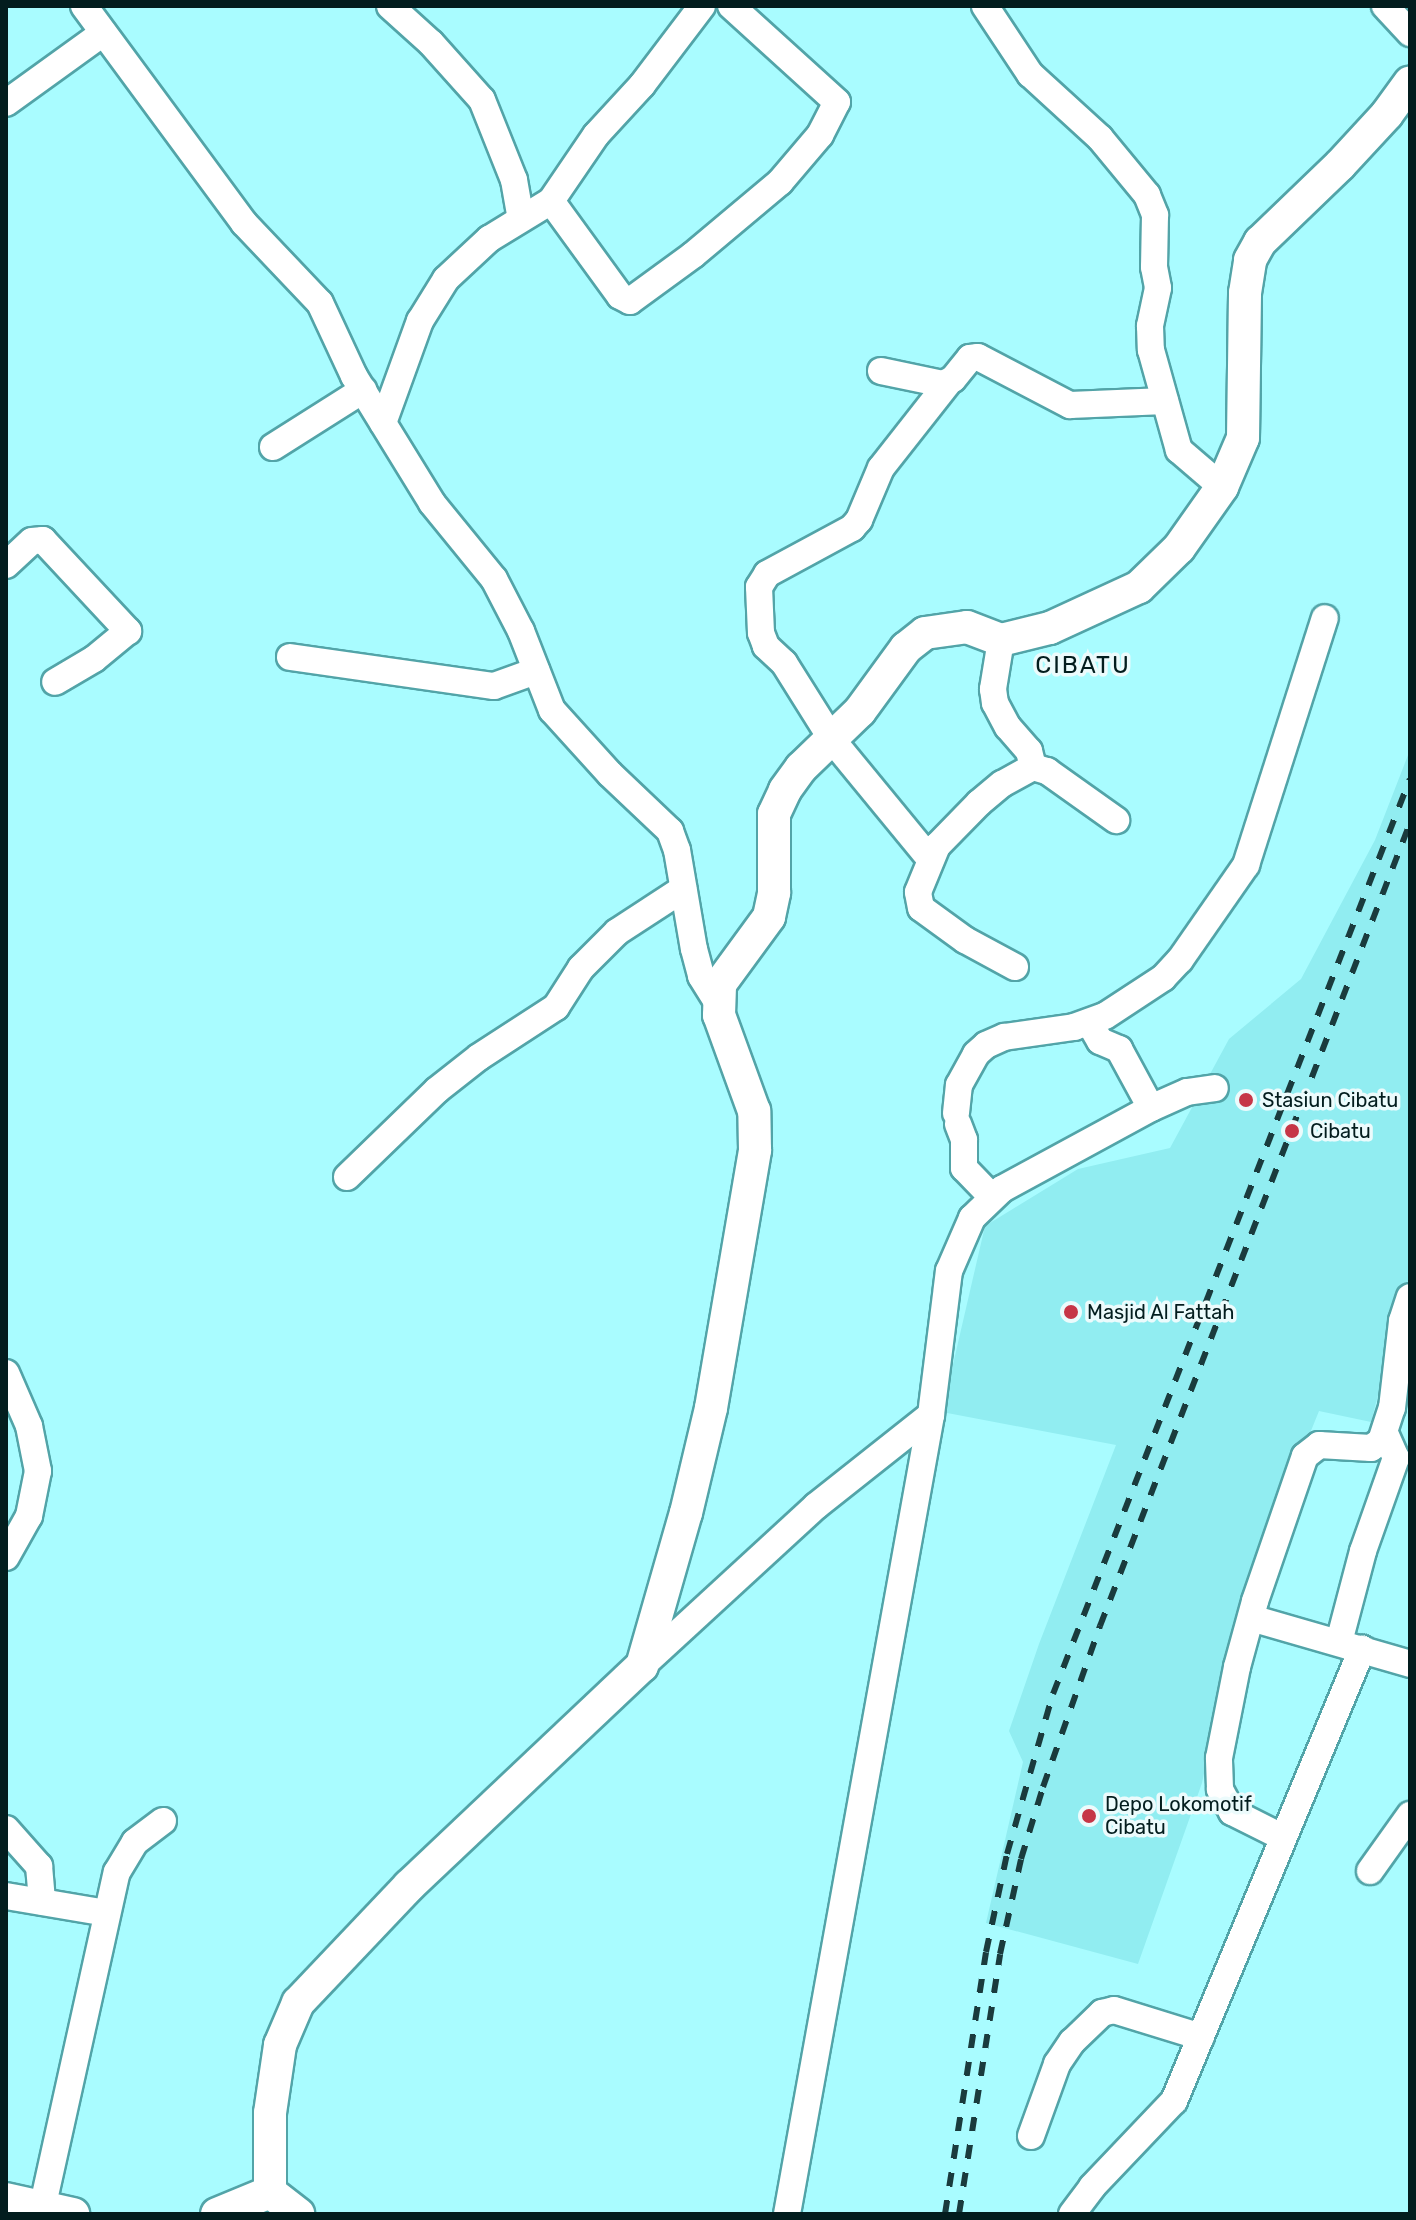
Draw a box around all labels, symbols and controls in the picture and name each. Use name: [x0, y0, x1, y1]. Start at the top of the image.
district label: CIBATU: [1035, 652, 1131, 680]
place label: Stasiun Cibatu: [1262, 1088, 1398, 1112]
marker: Stasiun Cibatu: [1237, 1091, 1255, 1109]
place label: Cibatu: [1310, 1119, 1371, 1143]
marker: Cibatu: [1281, 1120, 1303, 1142]
place label: Masjid Al Fattah: [1087, 1300, 1235, 1324]
marker: Masjid Al Fattah: [1062, 1303, 1080, 1321]
place label: Depo Lokomotif Cibatu: [1105, 1792, 1252, 1839]
marker: Depo Lokomotif Cibatu: [1080, 1807, 1098, 1825]

